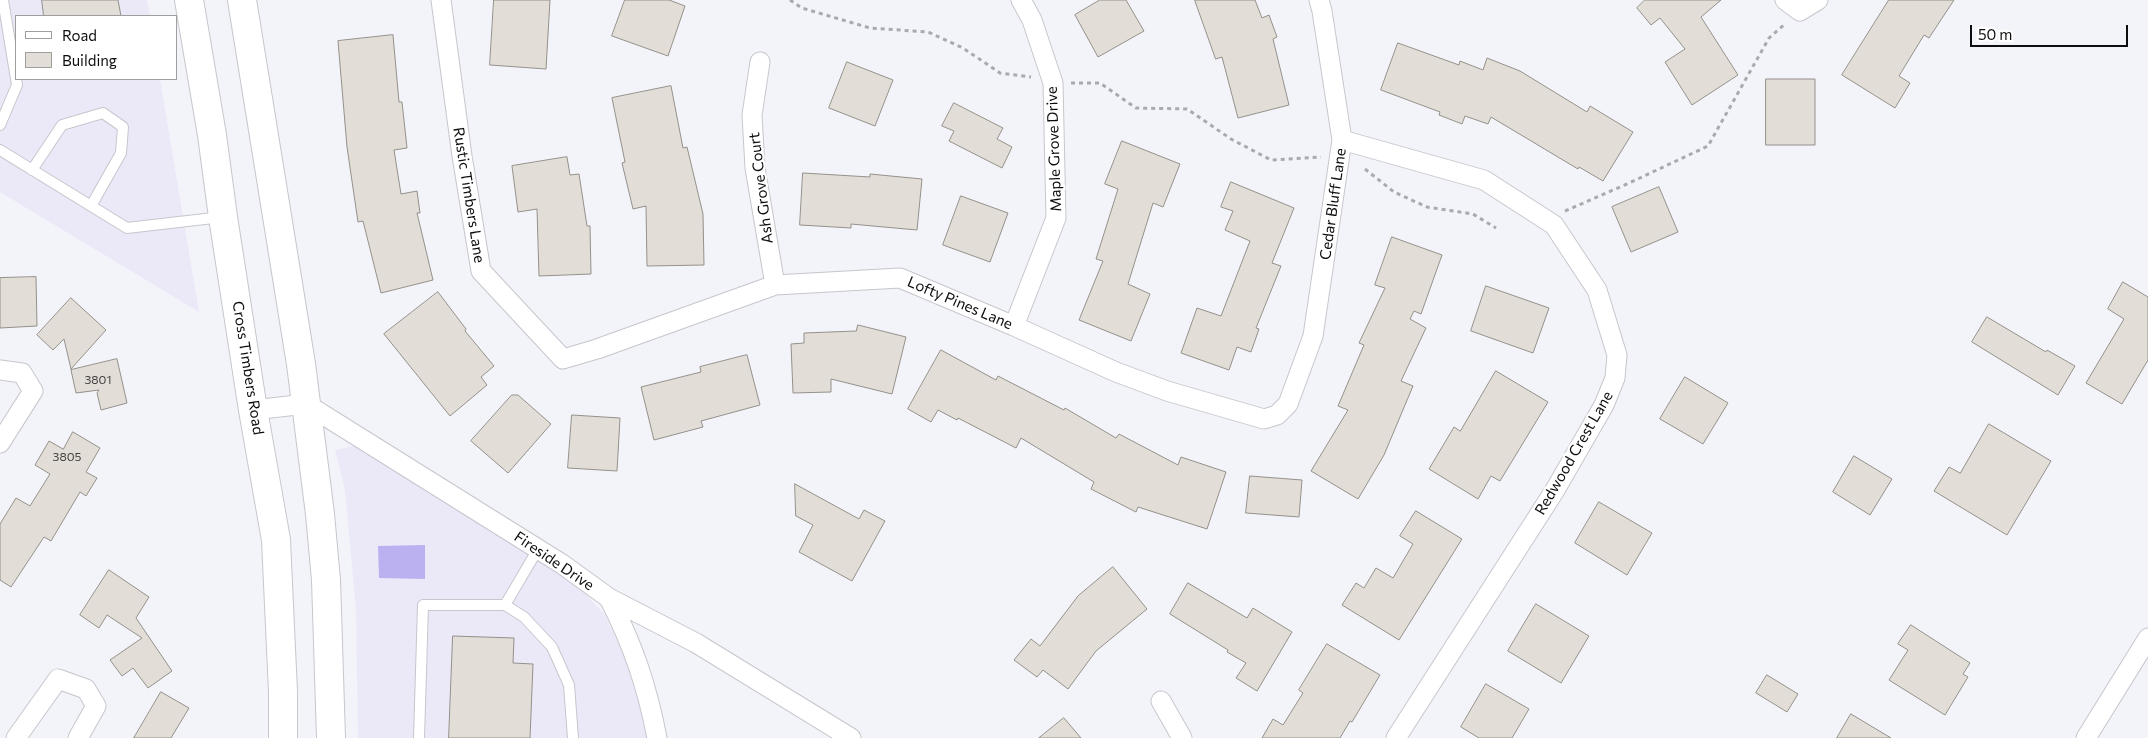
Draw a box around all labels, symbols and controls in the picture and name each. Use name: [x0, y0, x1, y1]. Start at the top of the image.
legend: [15, 15, 178, 80]
scale bar: [1973, 15, 2130, 47]
text: 50 m: [1978, 25, 2012, 43]
text: Road: [62, 26, 97, 44]
text: Building: [62, 51, 117, 69]
street label: Maple Grove Drive: [1043, 86, 1065, 212]
street label: Rustic Timbers Lane: [449, 126, 489, 264]
street label: Ash Grove Court: [745, 131, 777, 245]
street label: Cedar Bluff Lane: [1316, 147, 1350, 261]
street label: Lofty Pines Lane: [905, 273, 1015, 333]
street label: Cross Timbers Road: [229, 300, 267, 436]
house number: 3801: [84, 373, 112, 387]
street label: Redwood Crest Lane: [1531, 388, 1617, 518]
house number: 3805: [53, 450, 81, 464]
street label: Fireside Drive: [511, 528, 597, 594]

